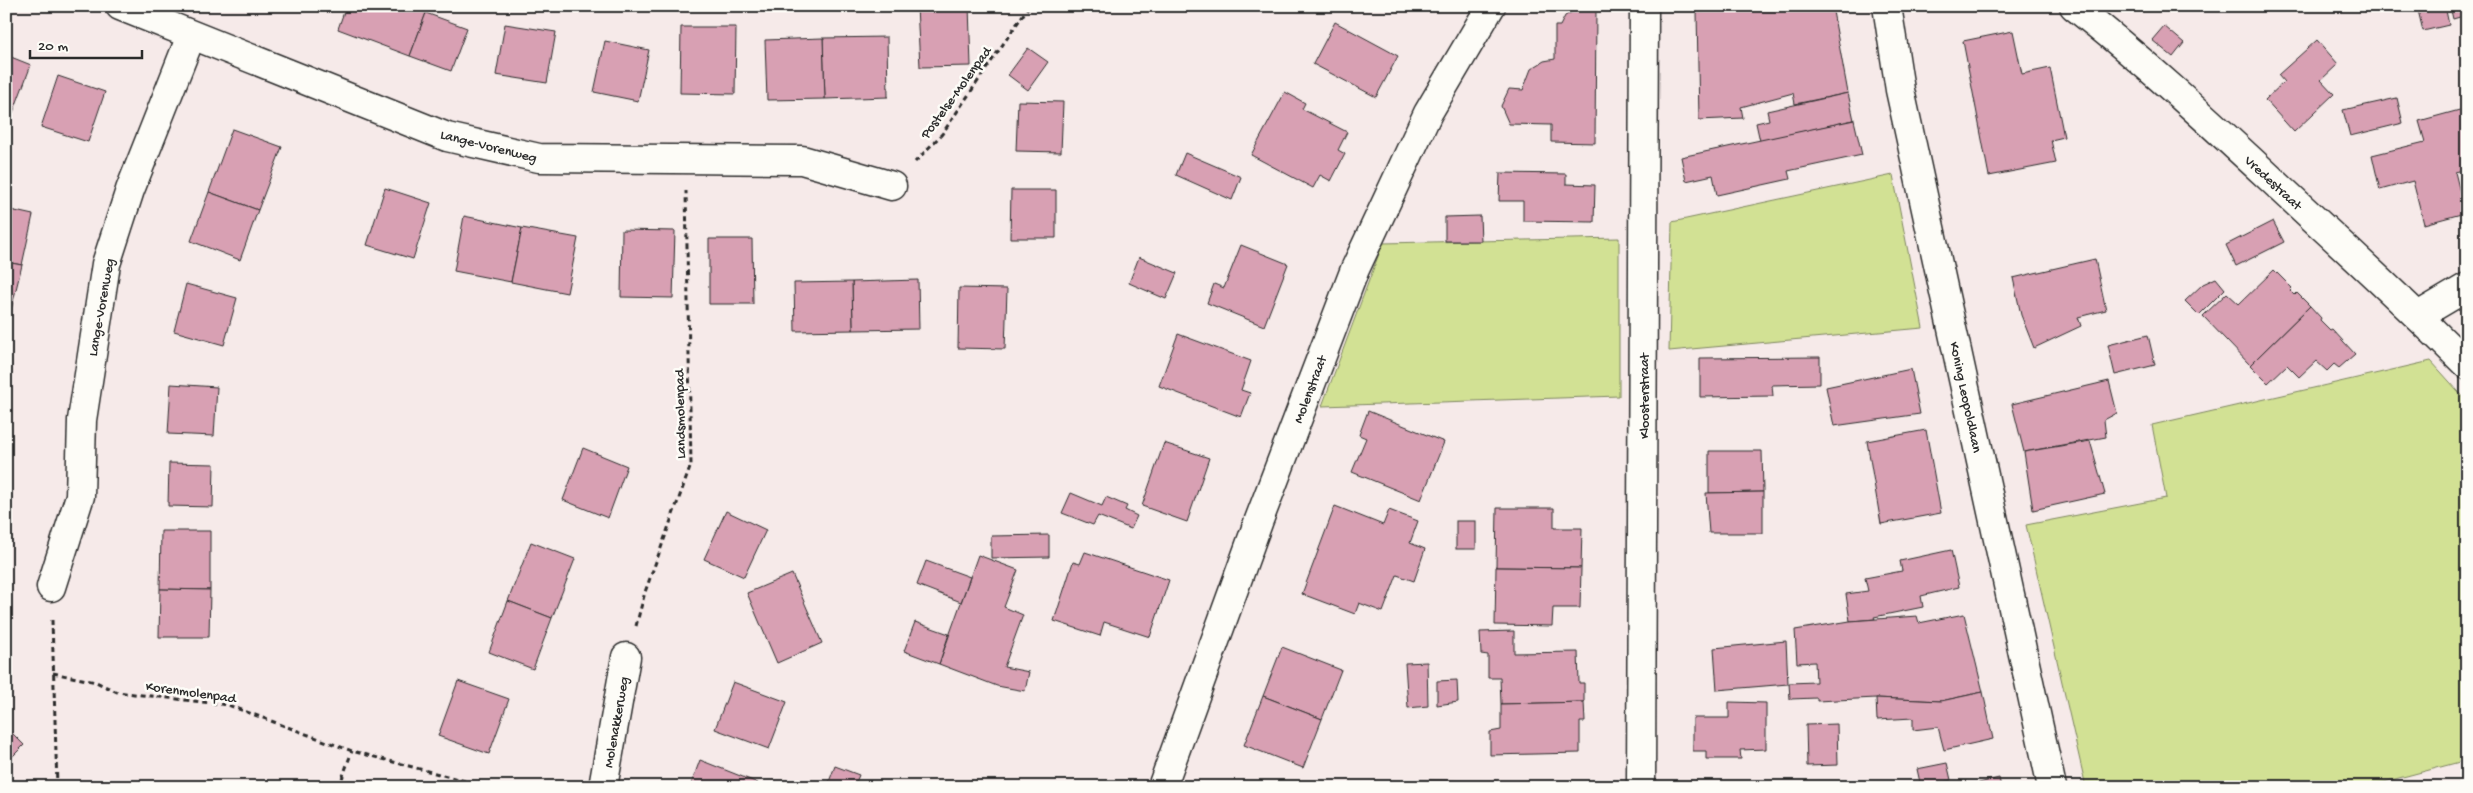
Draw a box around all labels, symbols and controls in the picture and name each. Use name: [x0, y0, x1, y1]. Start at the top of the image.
scale bar: [30, 28, 142, 60]
text: 20 m: [38, 38, 68, 56]
street label: Postelse-Molenpad: [917, 43, 997, 144]
street label: Lange-Vorenweg: [438, 127, 539, 168]
street label: Vredestraat: [2239, 152, 2306, 216]
street label: Lange-Vorenweg: [85, 257, 119, 358]
street label: Koning Leopoldlaan: [1944, 341, 1985, 455]
street label: Molenstraat: [1291, 352, 1332, 426]
street label: Kloosterstraat: [1637, 352, 1654, 439]
street label: Landsmolenpad: [672, 367, 691, 459]
street label: Molenakkerweg: [601, 675, 634, 769]
street label: Korenmolenpad: [144, 679, 239, 708]

